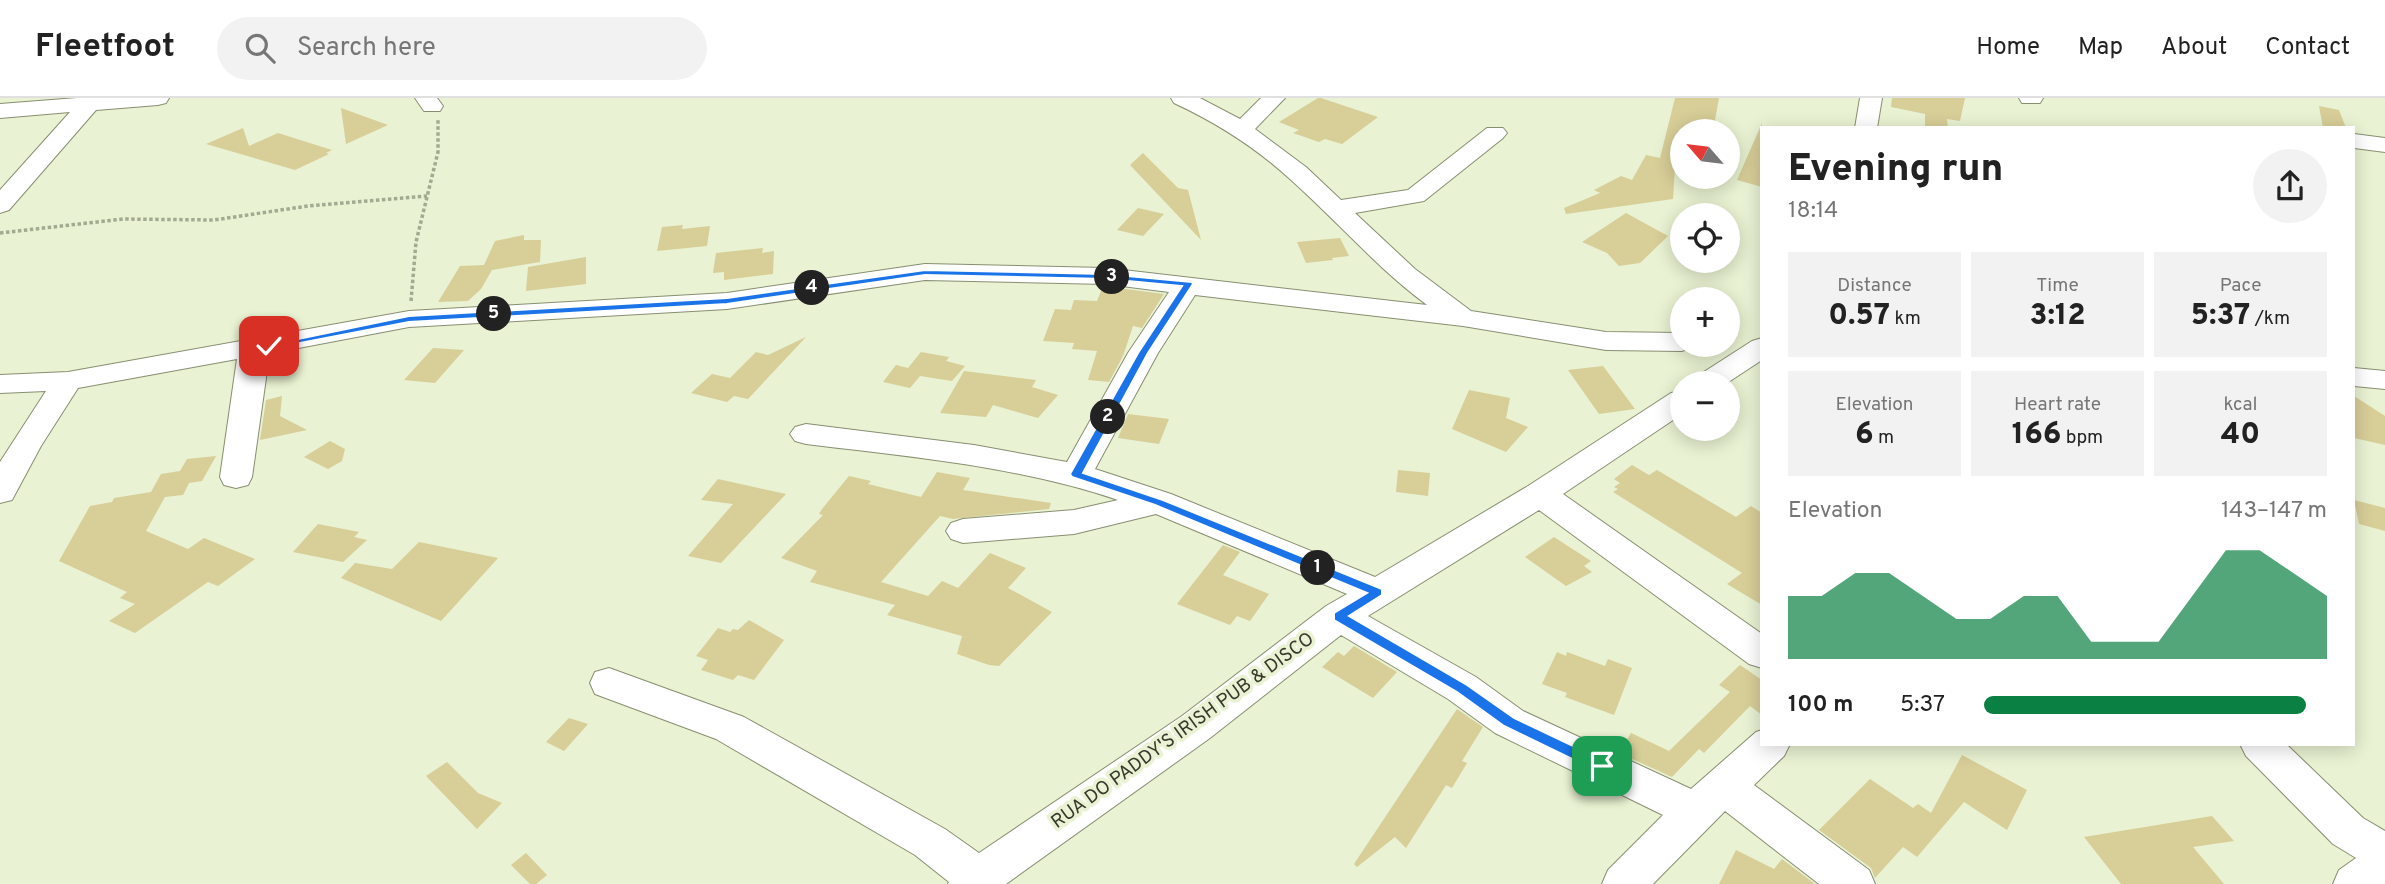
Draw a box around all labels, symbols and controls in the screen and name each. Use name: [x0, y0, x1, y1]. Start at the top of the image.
search box: [217, 17, 707, 80]
text: Fleetfoot: [35, 27, 175, 69]
icon: search: [241, 29, 279, 67]
text: Search here: [297, 32, 436, 65]
text: Home: [1976, 33, 2040, 63]
text: Map: [2078, 33, 2123, 63]
text: About: [2161, 33, 2227, 63]
text: Contact: [2265, 33, 2350, 63]
north arrow: [1670, 119, 1740, 189]
map controls: [1670, 119, 1740, 441]
text: Evening run: [1788, 146, 2003, 195]
button: share: [2253, 149, 2327, 223]
text: 18:14: [1788, 197, 1838, 226]
button: locate: [1670, 203, 1740, 273]
pin: 3: [1094, 260, 1130, 294]
text: 3: [1106, 264, 1117, 288]
pin: 4: [794, 270, 830, 306]
text: Distance: [1837, 274, 1912, 298]
text: Time: [2036, 274, 2079, 298]
text: Pace: [2220, 274, 2261, 298]
text: 4: [805, 275, 818, 299]
button: +: [1670, 287, 1740, 357]
pin: 5: [476, 296, 512, 332]
text: 0.57: [1828, 298, 1890, 335]
text: 3:12: [2029, 298, 2086, 335]
text: 5:37: [2191, 298, 2250, 335]
text: 5: [488, 301, 499, 325]
text: km: [1890, 307, 1921, 331]
text: /km: [2250, 307, 2290, 331]
pin: [239, 316, 299, 376]
icon: check: [250, 327, 288, 365]
button: −: [1670, 371, 1740, 441]
text: Elevation: [1835, 393, 1914, 417]
text: Heart rate: [2014, 393, 2101, 417]
text: kcal: [2224, 393, 2257, 417]
pin: 2: [1090, 400, 1126, 434]
text: 2: [1102, 404, 1113, 428]
text: 6: [1855, 417, 1874, 454]
text: 166: [2012, 417, 2061, 454]
text: 40: [2221, 417, 2260, 454]
text: m: [1874, 426, 1894, 450]
text: bpm: [2061, 426, 2103, 450]
text: Elevation: [1788, 497, 1883, 526]
text: 143–147 m: [2221, 497, 2327, 526]
pin: 1: [1300, 550, 1336, 586]
text: 1: [1314, 555, 1321, 579]
street label: RUA DO PADDY'S IRISH PUB & DISCO: [1047, 627, 1319, 835]
text: 100 m: [1788, 691, 1853, 720]
text: 5:37: [1900, 691, 1945, 720]
pin: [1572, 736, 1632, 796]
icon: arrive: [1583, 747, 1621, 785]

